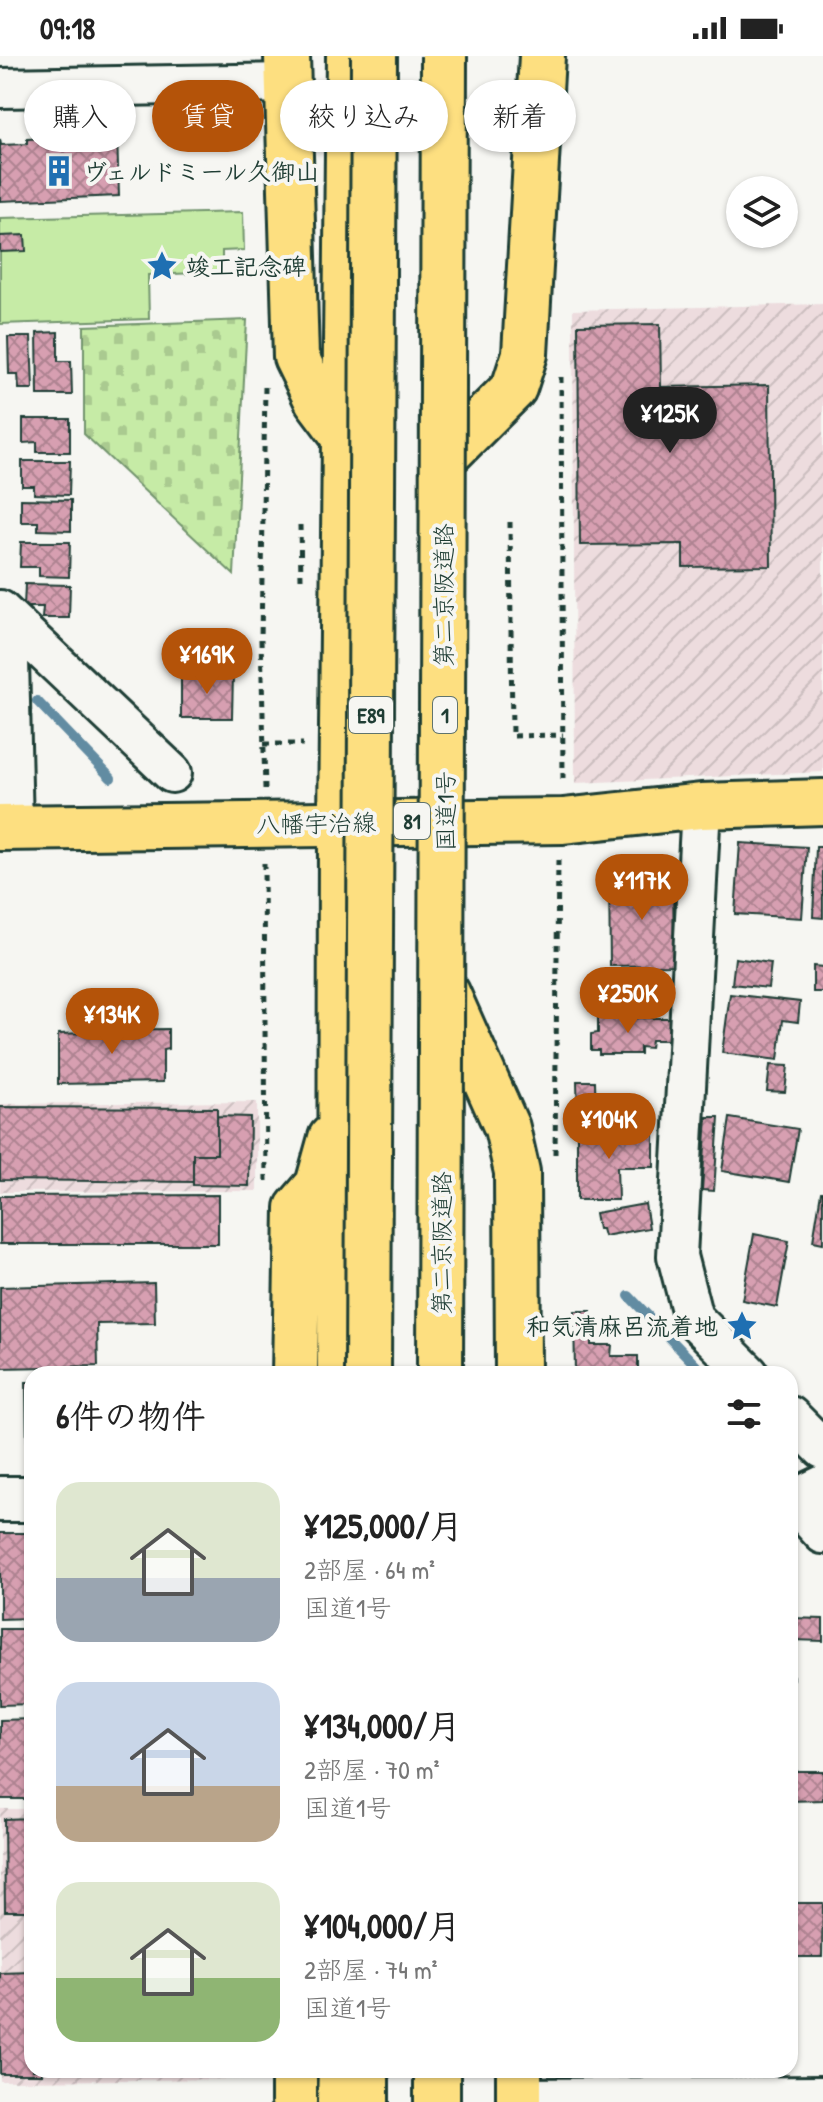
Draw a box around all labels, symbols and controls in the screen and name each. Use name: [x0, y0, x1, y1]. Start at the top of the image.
text: 09:18: [40, 8, 95, 48]
chip: 購入: [24, 80, 136, 152]
chip: 賃貸: [152, 80, 264, 152]
chip: 絞り込み: [280, 80, 448, 152]
chip: 新着: [464, 80, 576, 152]
building icon: ヴェルドミール久御山: [42, 154, 76, 188]
place label: ヴェルドミール久御山: [83, 155, 319, 187]
map controls: [726, 176, 798, 248]
button: layers: [726, 176, 798, 248]
place icon: 竣工記念碑: [145, 249, 179, 283]
place label: 竣工記念碑: [186, 250, 306, 282]
pin: ¥125K: [614, 387, 726, 455]
text: ¥125K: [641, 395, 699, 430]
street label: 第二京阪道路: [427, 523, 459, 667]
pin: ¥169K: [151, 628, 263, 696]
text: ¥169K: [179, 636, 235, 671]
road number: E89: [349, 697, 393, 733]
road number: 1: [433, 697, 457, 733]
street label: 国道1号: [429, 771, 461, 851]
road number: 81: [394, 803, 430, 839]
street label: 八幡宇治線: [256, 806, 376, 840]
pin: ¥117K: [586, 854, 698, 922]
text: ¥117K: [613, 862, 671, 897]
pin: ¥250K: [572, 967, 684, 1035]
text: ¥250K: [598, 975, 658, 1010]
pin: ¥134K: [56, 988, 168, 1056]
text: ¥134K: [84, 996, 140, 1031]
pin: ¥104K: [553, 1093, 665, 1161]
text: ¥104K: [581, 1101, 637, 1136]
street label: 第二京阪道路: [425, 1171, 457, 1315]
place icon: 和気清麻呂流着地: [725, 1309, 759, 1343]
place label: 和気清麻呂流着地: [526, 1310, 718, 1342]
icon: filters: [722, 1392, 766, 1436]
text: 6件の物件: [56, 1393, 206, 1439]
text: ¥125,000/月: [304, 1503, 463, 1549]
icon: home: [120, 1514, 216, 1610]
text: 2部屋 · 64 m²: [304, 1552, 435, 1587]
text: 国道1号: [304, 1590, 391, 1625]
text: ¥134,000/月: [304, 1703, 461, 1749]
icon: home: [120, 1714, 216, 1810]
text: 2部屋 · 70 m²: [304, 1752, 440, 1787]
text: 国道1号: [304, 1790, 391, 1825]
text: ¥104,000/月: [304, 1903, 461, 1949]
icon: home: [120, 1914, 216, 2010]
text: 2部屋 · 74 m²: [304, 1952, 438, 1987]
text: 国道1号: [304, 1990, 391, 2025]

